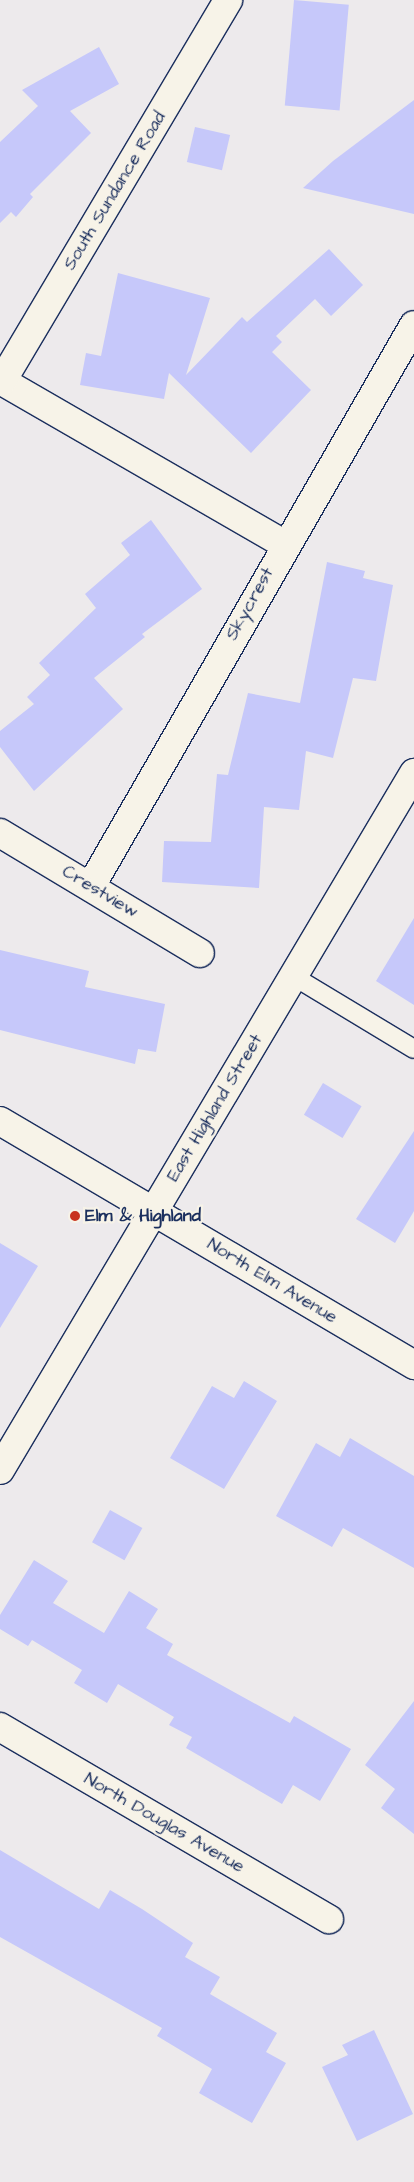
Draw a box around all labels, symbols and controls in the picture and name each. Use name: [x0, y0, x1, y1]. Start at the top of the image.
street label: South Sundance Road: [59, 108, 171, 274]
street label: Skycrest: [221, 564, 279, 644]
street label: Crestview: [58, 861, 142, 923]
street label: East Highland Street: [162, 1030, 268, 1186]
place label: Elm & Highland: [85, 1205, 201, 1227]
marker: Elm & Highland: [69, 1210, 81, 1222]
street label: North Elm Avenue: [203, 1234, 341, 1328]
street label: North Douglas Avenue: [80, 1768, 248, 1878]

